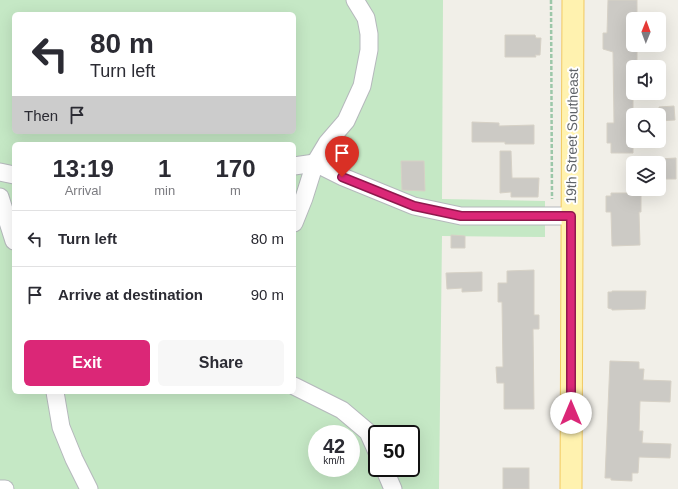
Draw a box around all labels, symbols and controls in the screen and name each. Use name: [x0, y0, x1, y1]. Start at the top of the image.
north arrow: [626, 12, 666, 52]
map controls: [626, 12, 666, 196]
icon: left: [24, 28, 76, 80]
text: 80 m: [90, 28, 154, 59]
button: sound: [626, 60, 666, 100]
text: Turn left: [90, 61, 155, 81]
street label: 19th Street Southeast: [563, 68, 581, 204]
icon: arrive: [66, 104, 88, 126]
text: Then: [24, 107, 58, 124]
button: search: [626, 108, 666, 148]
pin: [325, 136, 359, 177]
icon: arrive: [331, 142, 353, 164]
text: 13:19: [52, 155, 114, 182]
text: 1: [158, 155, 171, 182]
text: 170: [216, 155, 256, 182]
button: layers: [626, 156, 666, 196]
text: Arrival: [65, 183, 102, 198]
text: min: [154, 183, 175, 198]
text: m: [230, 183, 241, 198]
icon: left: [24, 228, 46, 250]
text: Turn left: [58, 230, 117, 247]
text: 80 m: [251, 230, 284, 247]
icon: arrive: [24, 284, 46, 306]
text: Arrive at destination: [58, 286, 203, 303]
text: 90 m: [251, 286, 284, 303]
button: Exit: [24, 340, 150, 386]
button: Share: [158, 340, 284, 386]
position arrow: [550, 392, 592, 434]
speed limit sign: 50: [368, 425, 420, 477]
text: 42: [323, 435, 345, 457]
text: km/h: [323, 455, 345, 466]

